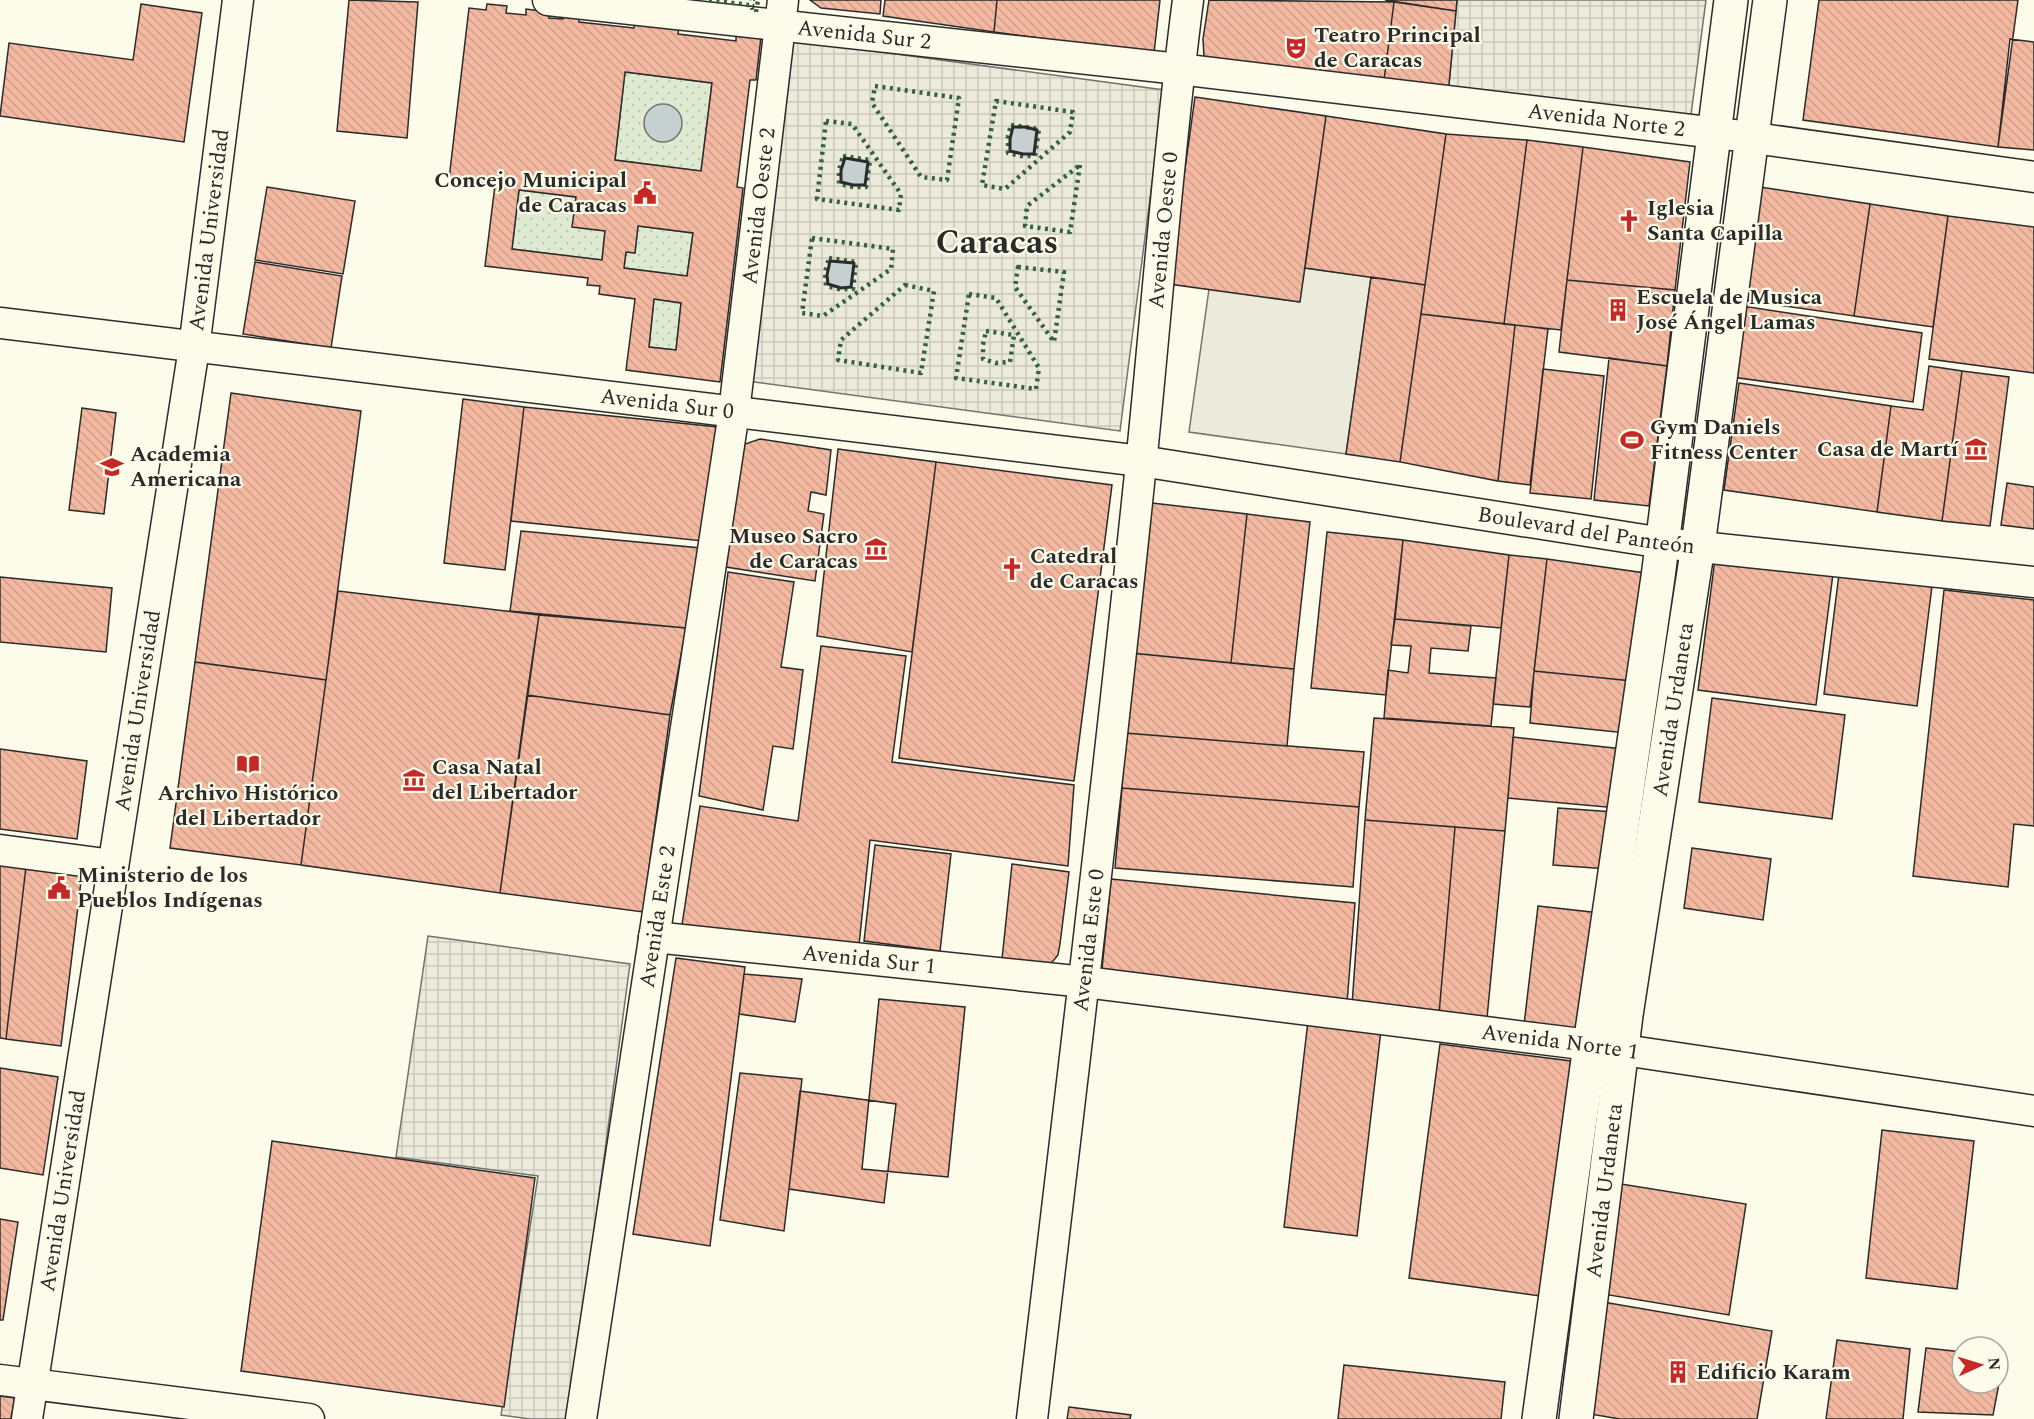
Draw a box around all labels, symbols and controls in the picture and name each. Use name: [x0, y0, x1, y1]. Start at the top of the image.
street label: Avenida Sur 2: [796, 11, 933, 58]
place label: Teatro Principal de Caracas: [1314, 19, 1481, 77]
theatre icon: Teatro Principal de Caracas: [1283, 35, 1309, 61]
street label: Avenida Norte 2: [1526, 94, 1687, 146]
street label: Avenida Oeste 2: [733, 126, 784, 286]
street label: Avenida Universidad: [180, 127, 238, 333]
street label: Avenida Oeste 0: [1139, 150, 1187, 310]
place label: Concejo Municipal de Caracas: [434, 164, 627, 222]
public building icon: Concejo Municipal de Caracas: [632, 180, 658, 206]
place label: Iglesia Santa Capilla: [1647, 192, 1784, 250]
church icon: Iglesia Santa Capilla: [1616, 208, 1642, 234]
district label: Caracas: [936, 217, 1058, 269]
place label: Escuela de Musica José Ángel Lamas: [1636, 281, 1823, 339]
building icon: Escuela de Musica José Ángel Lamas: [1605, 297, 1631, 323]
street label: Avenida Sur 0: [598, 379, 736, 428]
place label: Gym Daniels Fitness Center: [1650, 411, 1798, 469]
sports icon: Gym Daniels Fitness Center: [1619, 427, 1645, 453]
place label: Casa de Martí: [1817, 433, 1959, 466]
museum icon: Casa de Martí: [1963, 436, 1989, 462]
place label: Academia Americana: [130, 438, 242, 496]
school or university icon: Academia Americana: [99, 454, 125, 480]
street label: Boulevard del Panteón: [1475, 498, 1696, 563]
place label: Museo Sacro de Caracas: [729, 520, 858, 578]
museum icon: Museo Sacro de Caracas: [863, 536, 889, 562]
place label: Catedral de Caracas: [1030, 540, 1139, 598]
church icon: Catedral de Caracas: [999, 556, 1025, 582]
street label: Avenida Universidad: [105, 607, 169, 814]
street label: Avenida Urdaneta: [1643, 620, 1703, 799]
library icon: Archivo Histórico del Libertador: [235, 751, 261, 777]
place label: Casa Natal del Libertador: [432, 751, 578, 809]
museum icon: Casa Natal del Libertador: [401, 767, 427, 793]
place label: Archivo Histórico del Libertador: [158, 777, 338, 835]
street label: Avenida Este 2: [630, 843, 684, 990]
place label: Ministerio de los Pueblos Indígenas: [77, 859, 263, 917]
street label: Avenida Este 0: [1064, 867, 1113, 1014]
public building icon: Ministerio de los Pueblos Indígenas: [46, 875, 72, 901]
street label: Avenida Sur 1: [800, 936, 937, 983]
street label: Avenida Norte 1: [1479, 1015, 1641, 1069]
street label: Avenida Universidad: [31, 1088, 95, 1294]
street label: Avenida Urdaneta: [1577, 1101, 1631, 1280]
north arrow: [1950, 1335, 2010, 1395]
place label: Edificio Karam: [1696, 1356, 1851, 1389]
text: N: [1982, 1357, 2006, 1371]
building icon: Edificio Karam: [1665, 1359, 1691, 1385]

